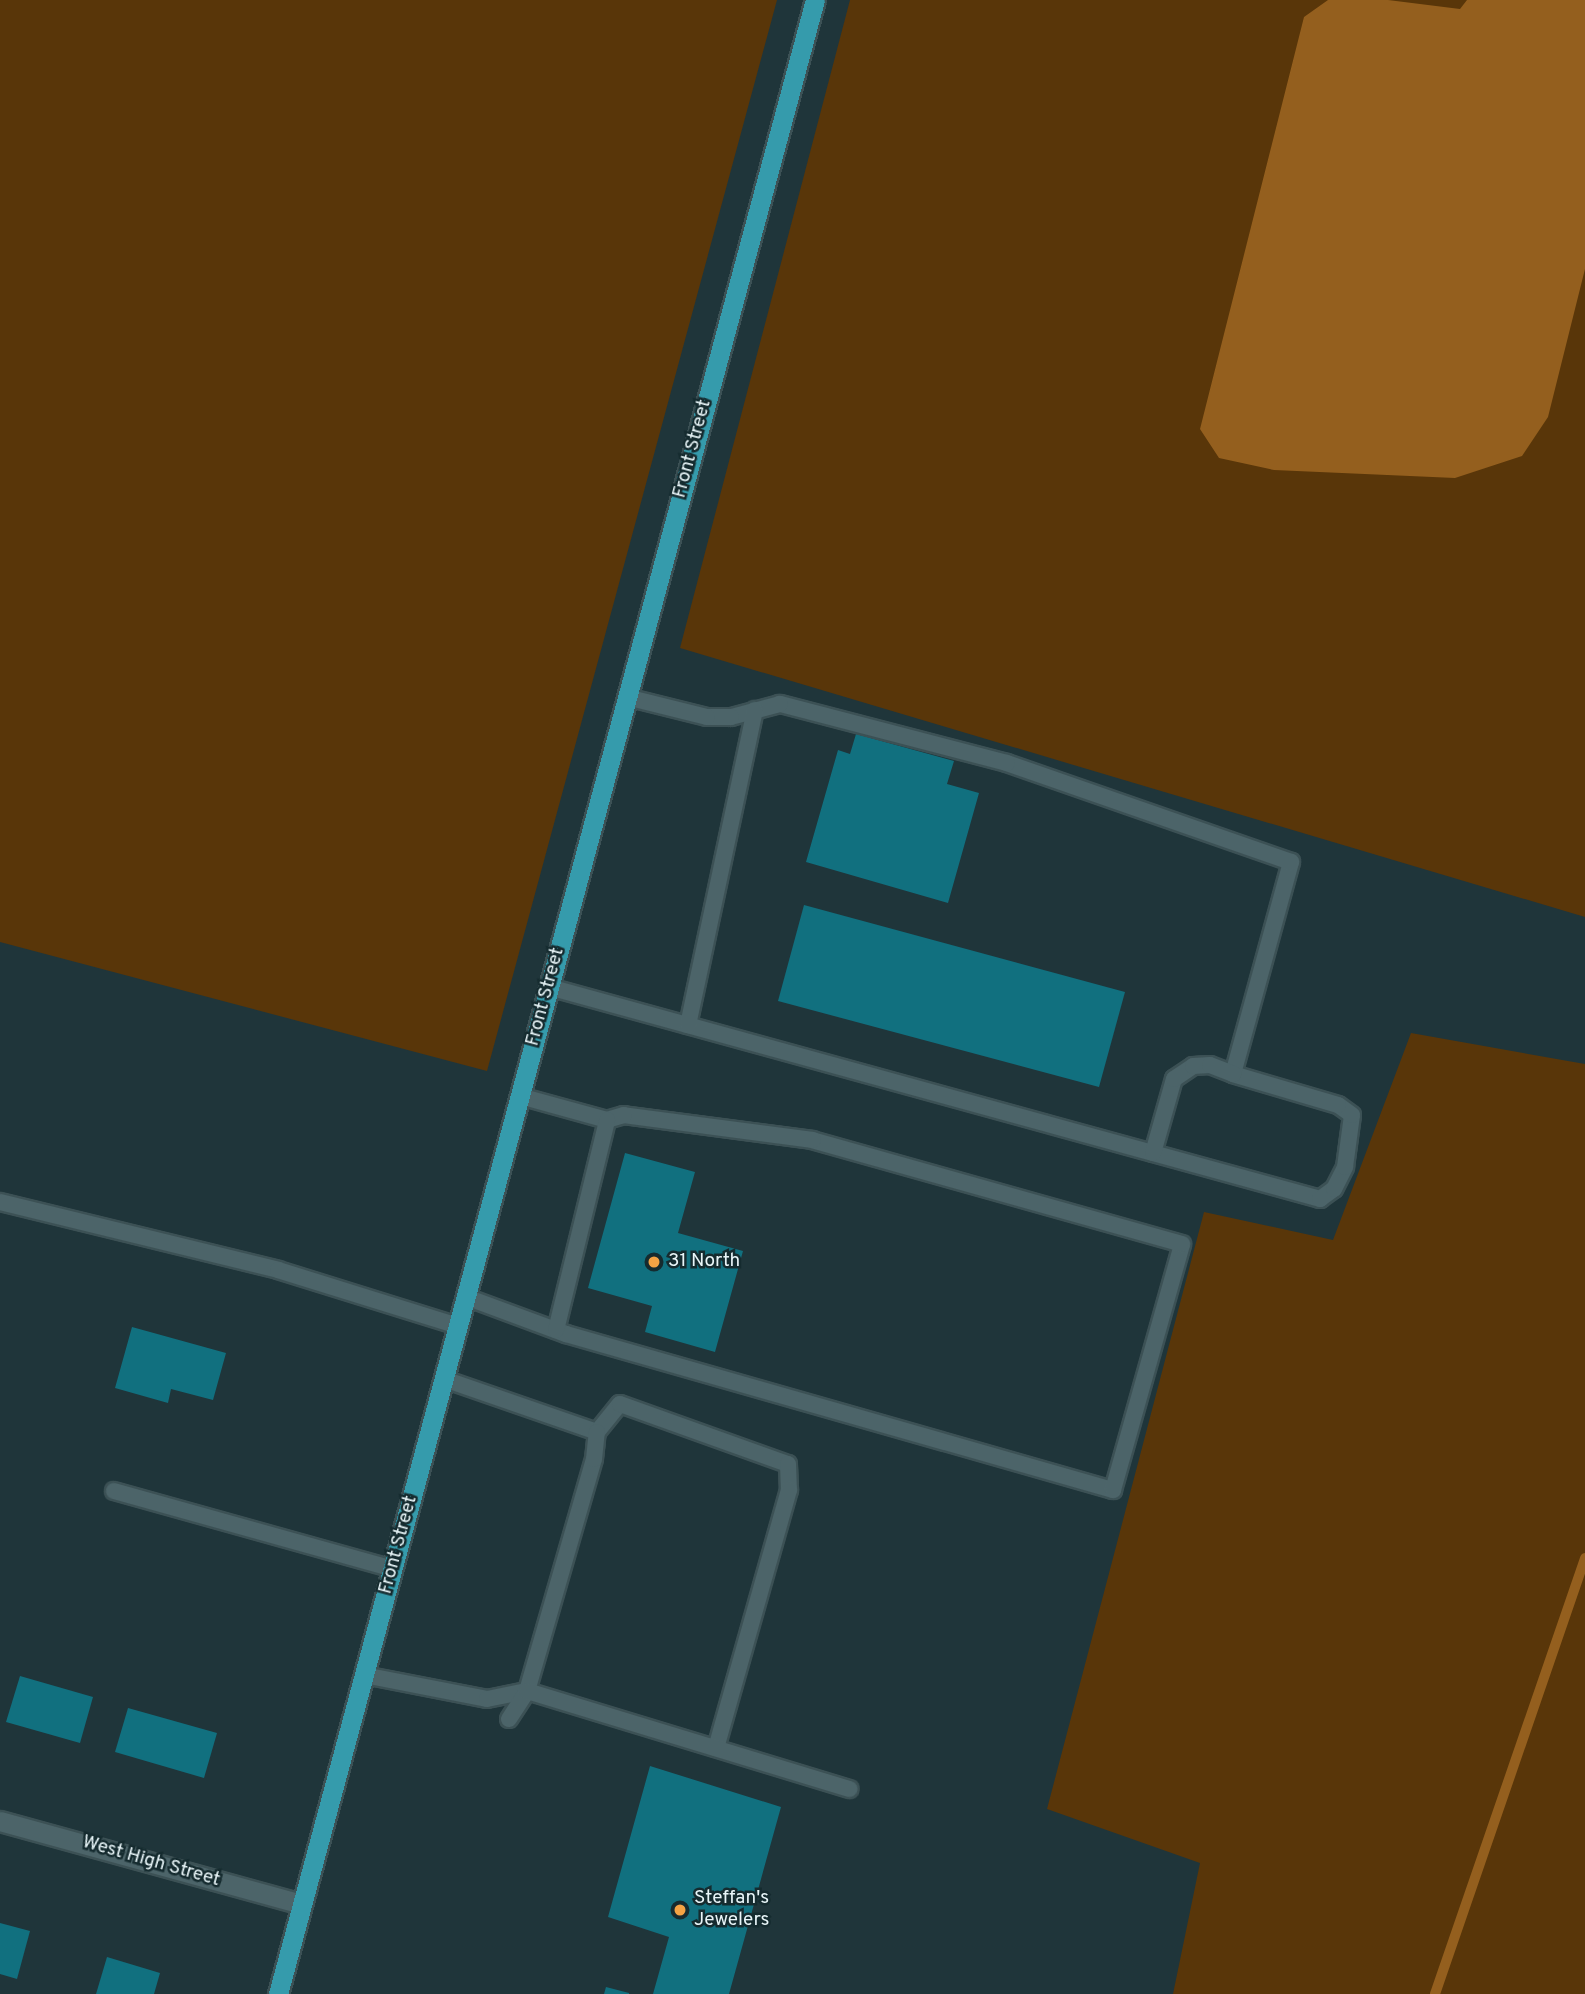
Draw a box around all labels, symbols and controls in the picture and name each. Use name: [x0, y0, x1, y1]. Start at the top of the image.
street label: Front Street: [669, 397, 717, 501]
street label: Front Street: [522, 945, 570, 1049]
place label: 31 North: [668, 1251, 740, 1273]
marker: 31 North: [646, 1254, 662, 1270]
street label: Front Street: [375, 1493, 423, 1597]
street label: West High Street: [79, 1831, 223, 1893]
place label: Steffan's Jewelers: [694, 1888, 770, 1932]
marker: Steffan's Jewelers: [672, 1902, 688, 1918]

